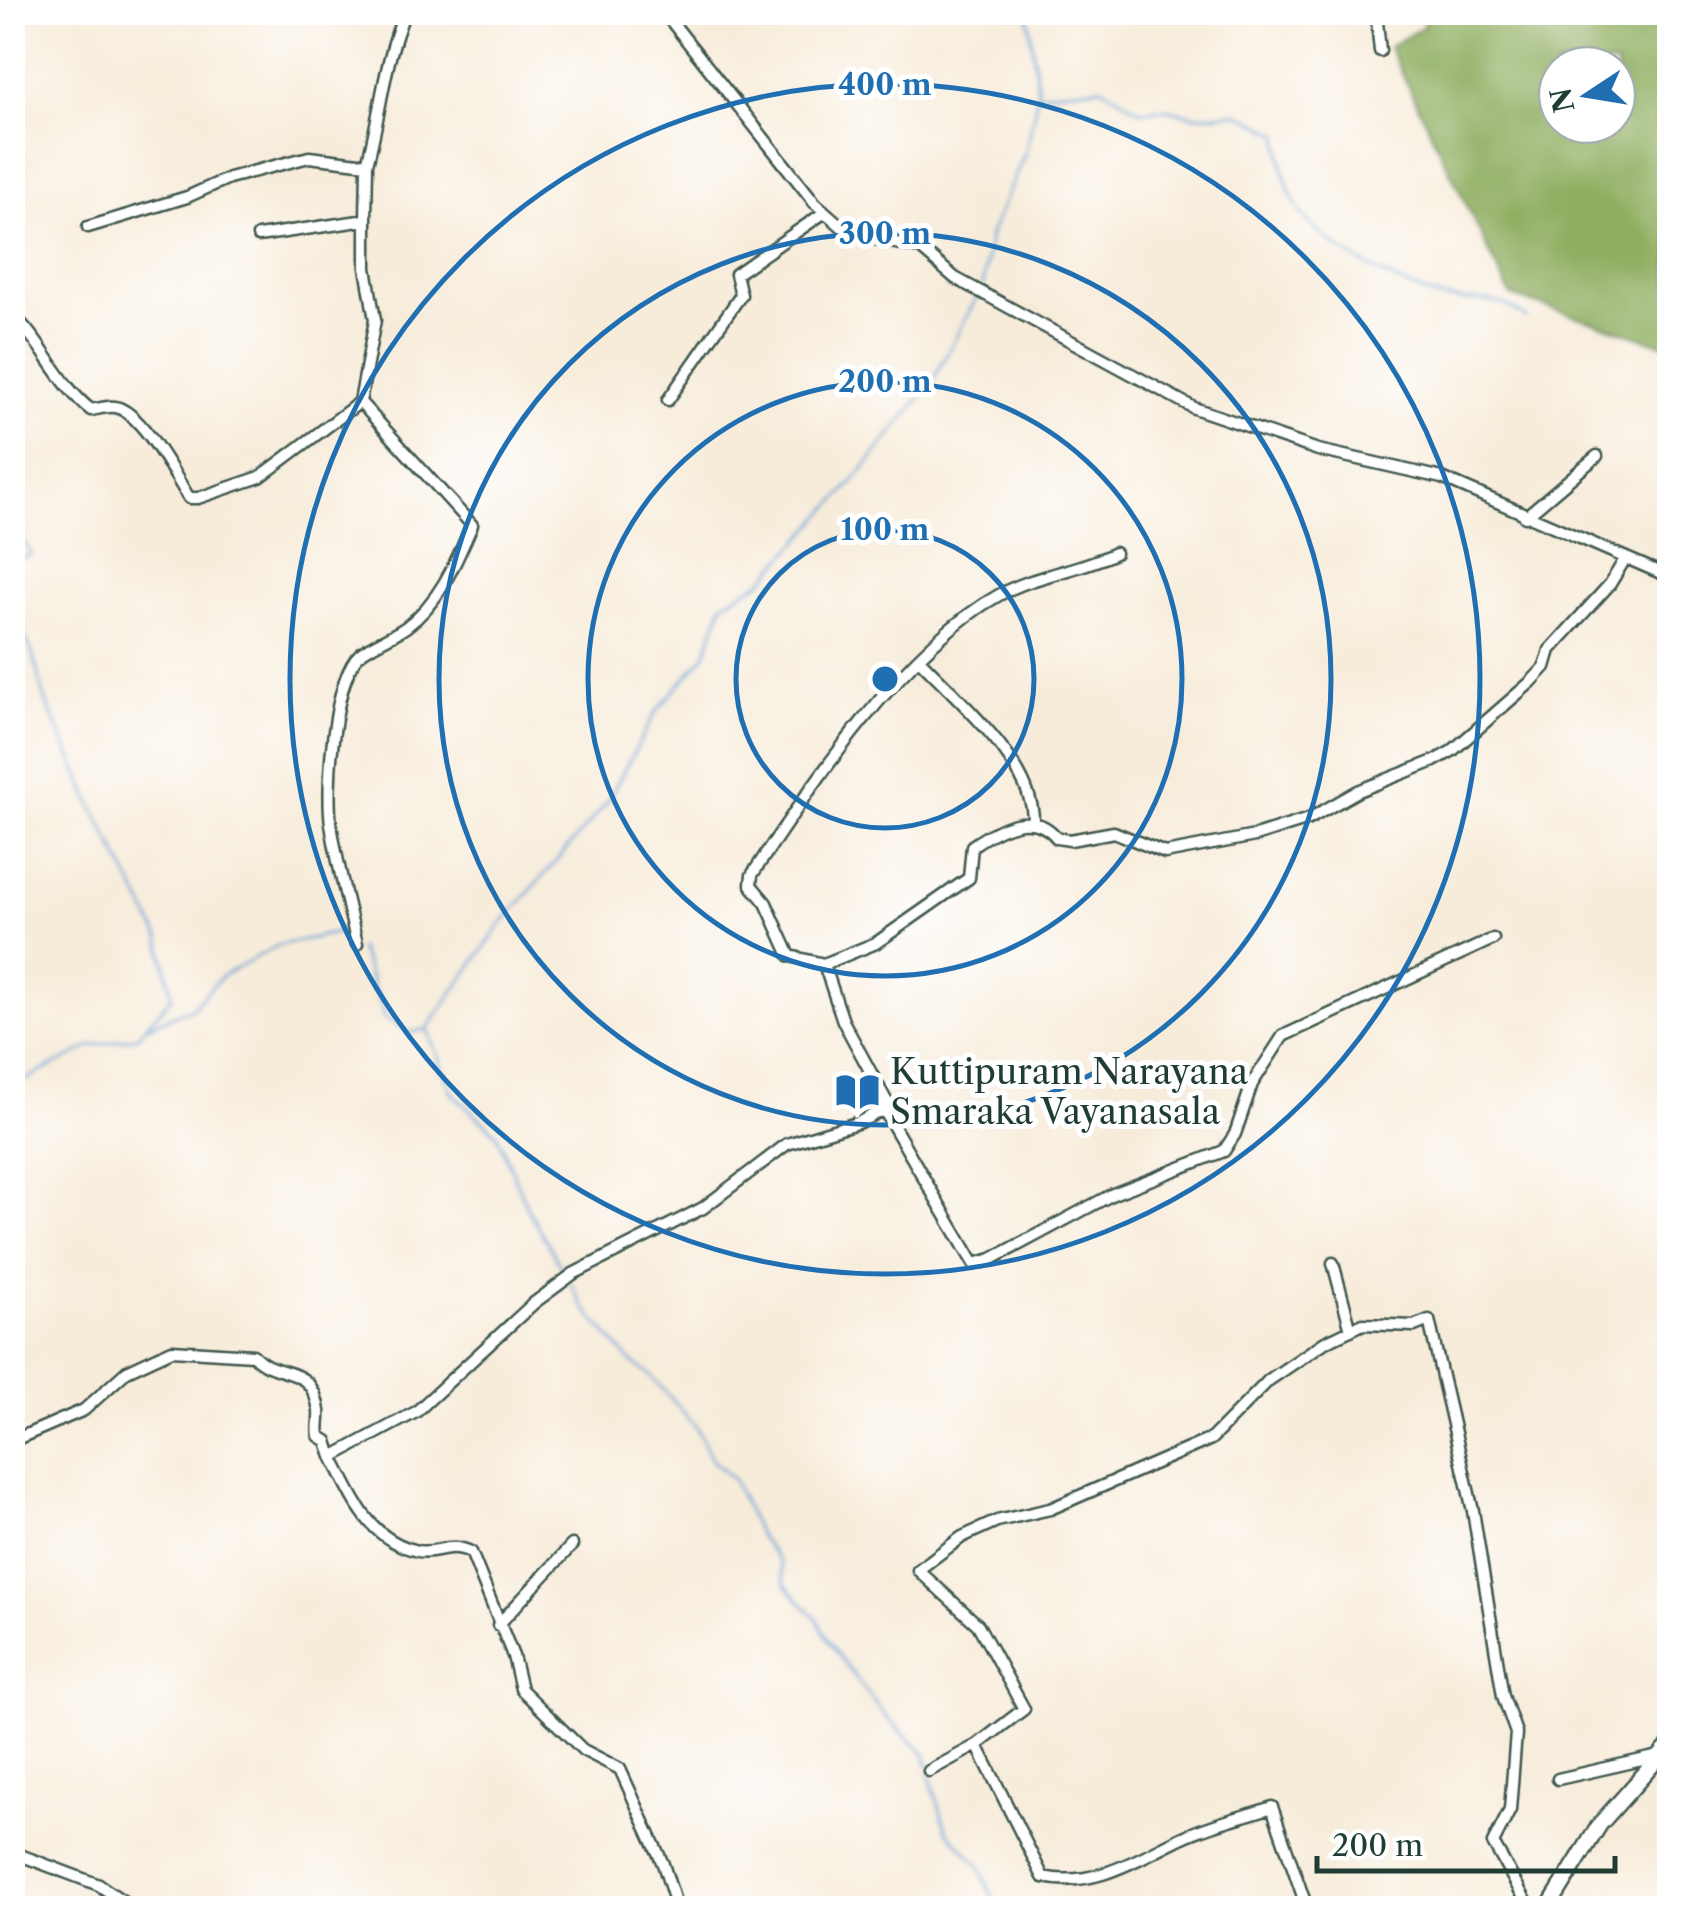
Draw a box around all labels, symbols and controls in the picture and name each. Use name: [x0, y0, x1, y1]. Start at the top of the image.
north arrow: [1537, 45, 1637, 145]
text: 400 m: [838, 66, 932, 103]
text: N: [1543, 85, 1582, 116]
text: 300 m: [839, 215, 931, 252]
text: 200 m: [838, 363, 932, 400]
text: 100 m: [841, 511, 930, 548]
centre of rings: [867, 661, 903, 697]
place label: Kuttipuram Narayana Smaraka Vayanasala: [890, 1050, 1249, 1133]
library icon: Kuttipuram Narayana Smaraka Vayanasala: [833, 1068, 881, 1116]
scale bar: [1317, 1811, 1614, 1873]
text: 200 m: [1332, 1827, 1423, 1864]

